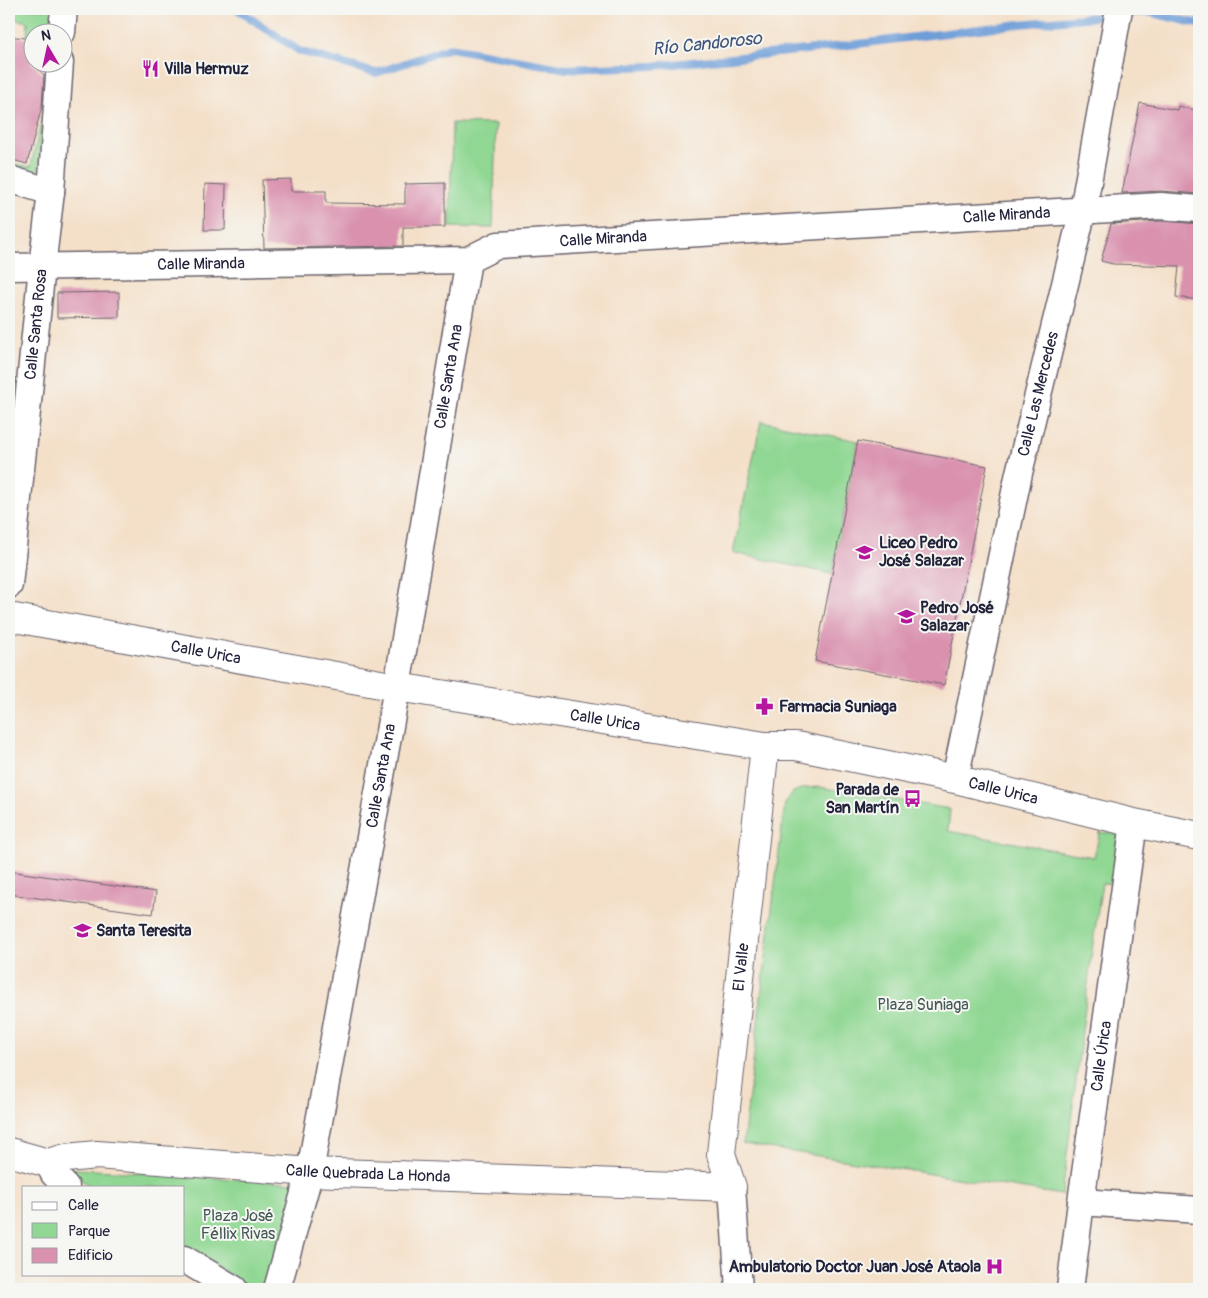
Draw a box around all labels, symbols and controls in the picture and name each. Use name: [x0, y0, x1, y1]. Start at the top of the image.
north arrow: [22, 22, 72, 72]
text: N: [40, 27, 52, 45]
water label: Río Candoroso: [651, 27, 764, 61]
restaurant icon: Villa Hermuz: [140, 59, 160, 79]
place label: Villa Hermuz: [164, 59, 249, 79]
street label: Calle Miranda: [962, 203, 1051, 228]
street label: Calle Miranda: [559, 226, 648, 251]
street label: Calle Miranda: [157, 253, 245, 275]
street label: Calle Santa Rosa: [20, 268, 52, 381]
street label: Calle Santa Ana: [430, 323, 467, 430]
street label: Calle Las Mercedes: [1013, 330, 1063, 458]
place label: Liceo Pedro José Salazar: [879, 533, 964, 571]
school or university icon: Liceo Pedro José Salazar: [855, 542, 875, 562]
place label: Pedro José Salazar: [920, 598, 994, 636]
school or university icon: Pedro José Salazar: [896, 607, 916, 627]
street label: Calle Urica: [169, 636, 243, 669]
pharmacy icon: Farmacia Suniaga: [755, 697, 775, 717]
place label: Farmacia Suniaga: [779, 697, 897, 717]
street label: Calle Urica: [568, 705, 642, 736]
street label: Calle Santa Ana: [362, 722, 400, 830]
street label: Calle Urica: [966, 773, 1040, 809]
place label: Parada de San Martín: [826, 780, 900, 818]
bus stop icon: Parada de San Martín: [903, 789, 923, 809]
school or university icon: Santa Teresita: [72, 921, 92, 941]
place label: Santa Teresita: [96, 921, 192, 941]
street label: El Valle: [729, 942, 754, 992]
park label: Plaza Suniaga: [877, 995, 969, 1015]
street label: Calle Úrica: [1087, 1019, 1116, 1093]
street label: Calle Quebrada La Honda: [285, 1160, 451, 1187]
legend: [22, 1186, 185, 1276]
text: Calle: [68, 1196, 99, 1215]
park label: Plaza José Féllix Rivas: [201, 1206, 275, 1244]
text: Parque: [68, 1222, 111, 1241]
text: Edificio: [68, 1246, 113, 1265]
place label: Ambulatorio Doctor Juan José Ataola: [729, 1257, 982, 1277]
hospital icon: Ambulatorio Doctor Juan José Ataola: [985, 1257, 1005, 1277]

